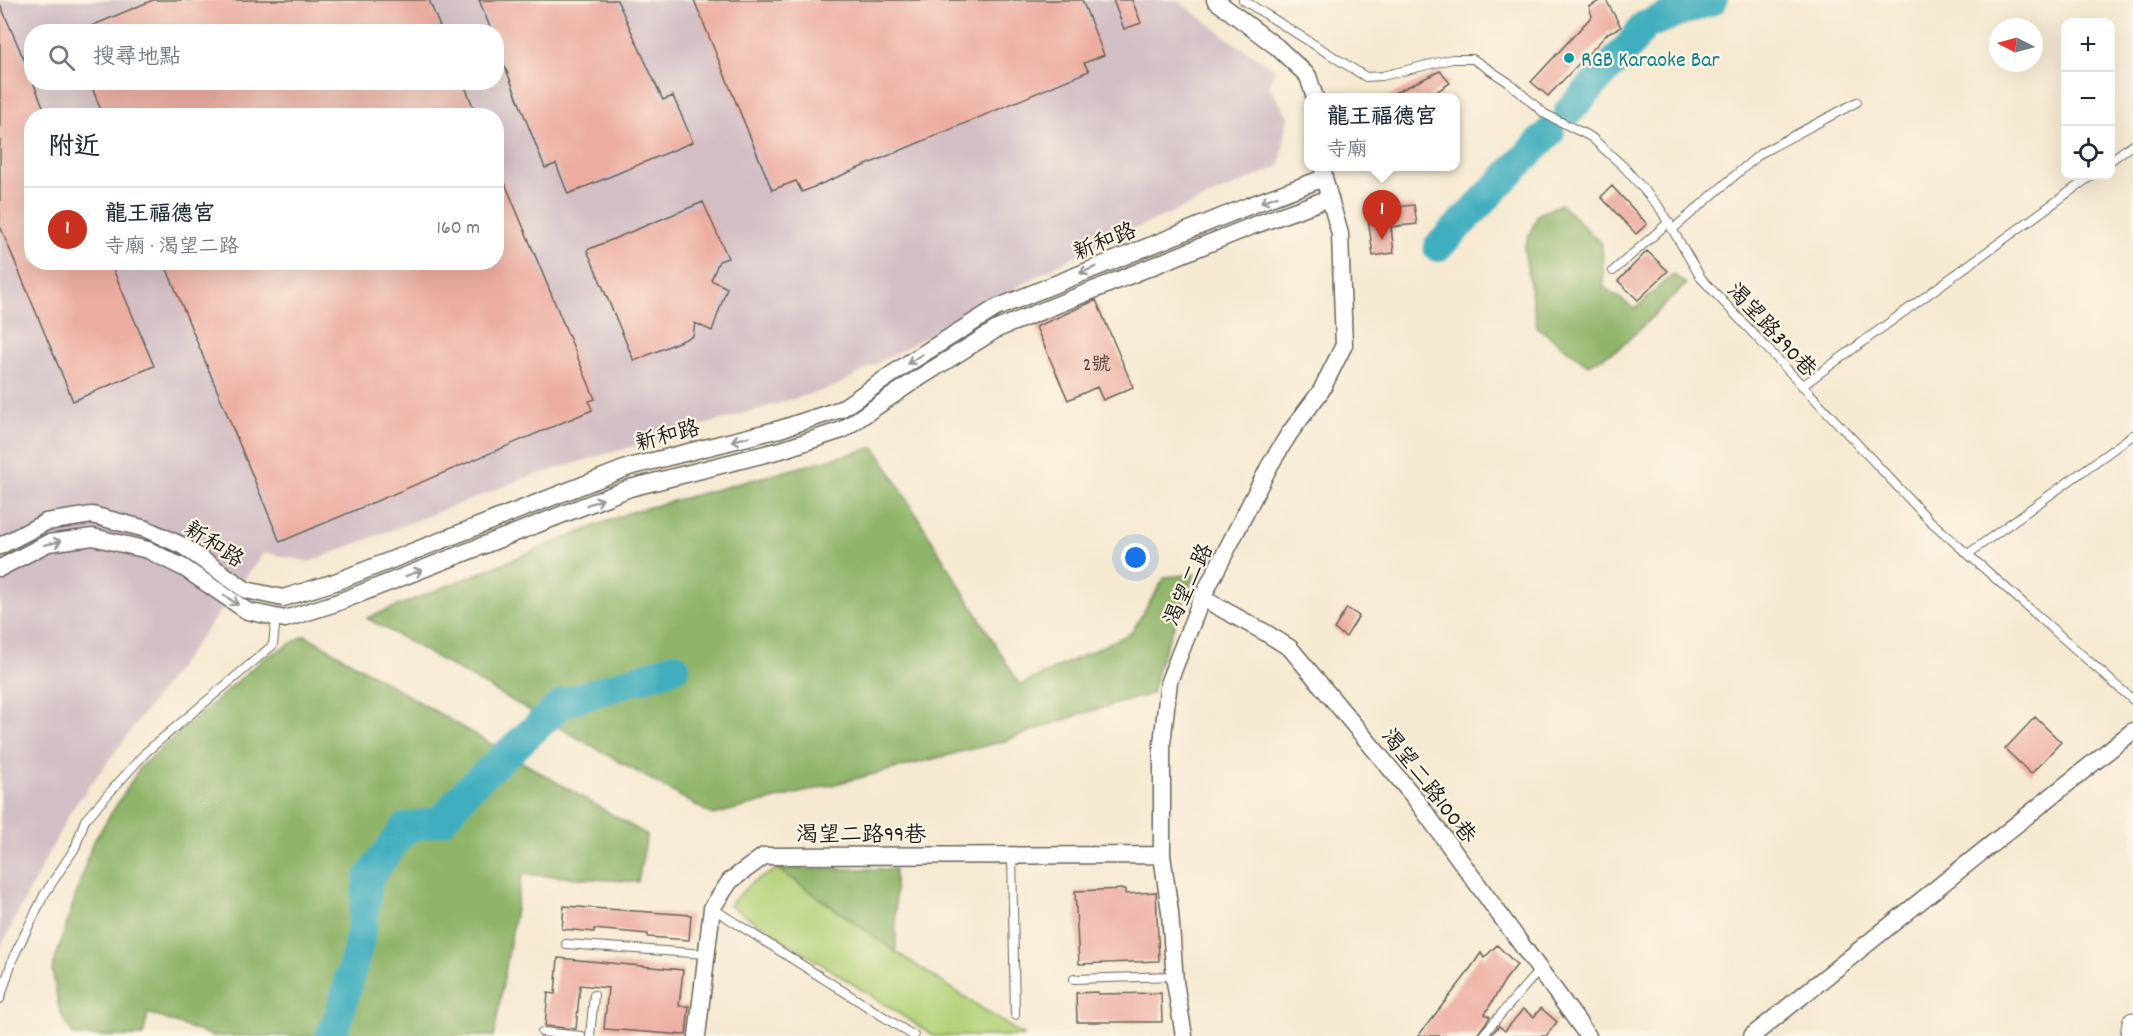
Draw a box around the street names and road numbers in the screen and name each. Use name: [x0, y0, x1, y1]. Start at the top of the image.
street label: 新和路: [1069, 217, 1142, 270]
street label: 渴望路390巷: [1718, 277, 1823, 386]
street label: 新和路: [632, 414, 704, 461]
street label: 新和路: [177, 515, 249, 577]
street label: 渴望二路: [1158, 539, 1223, 632]
street label: 渴望二路100巷: [1372, 723, 1482, 851]
street label: 渴望二路99巷: [796, 821, 926, 852]

